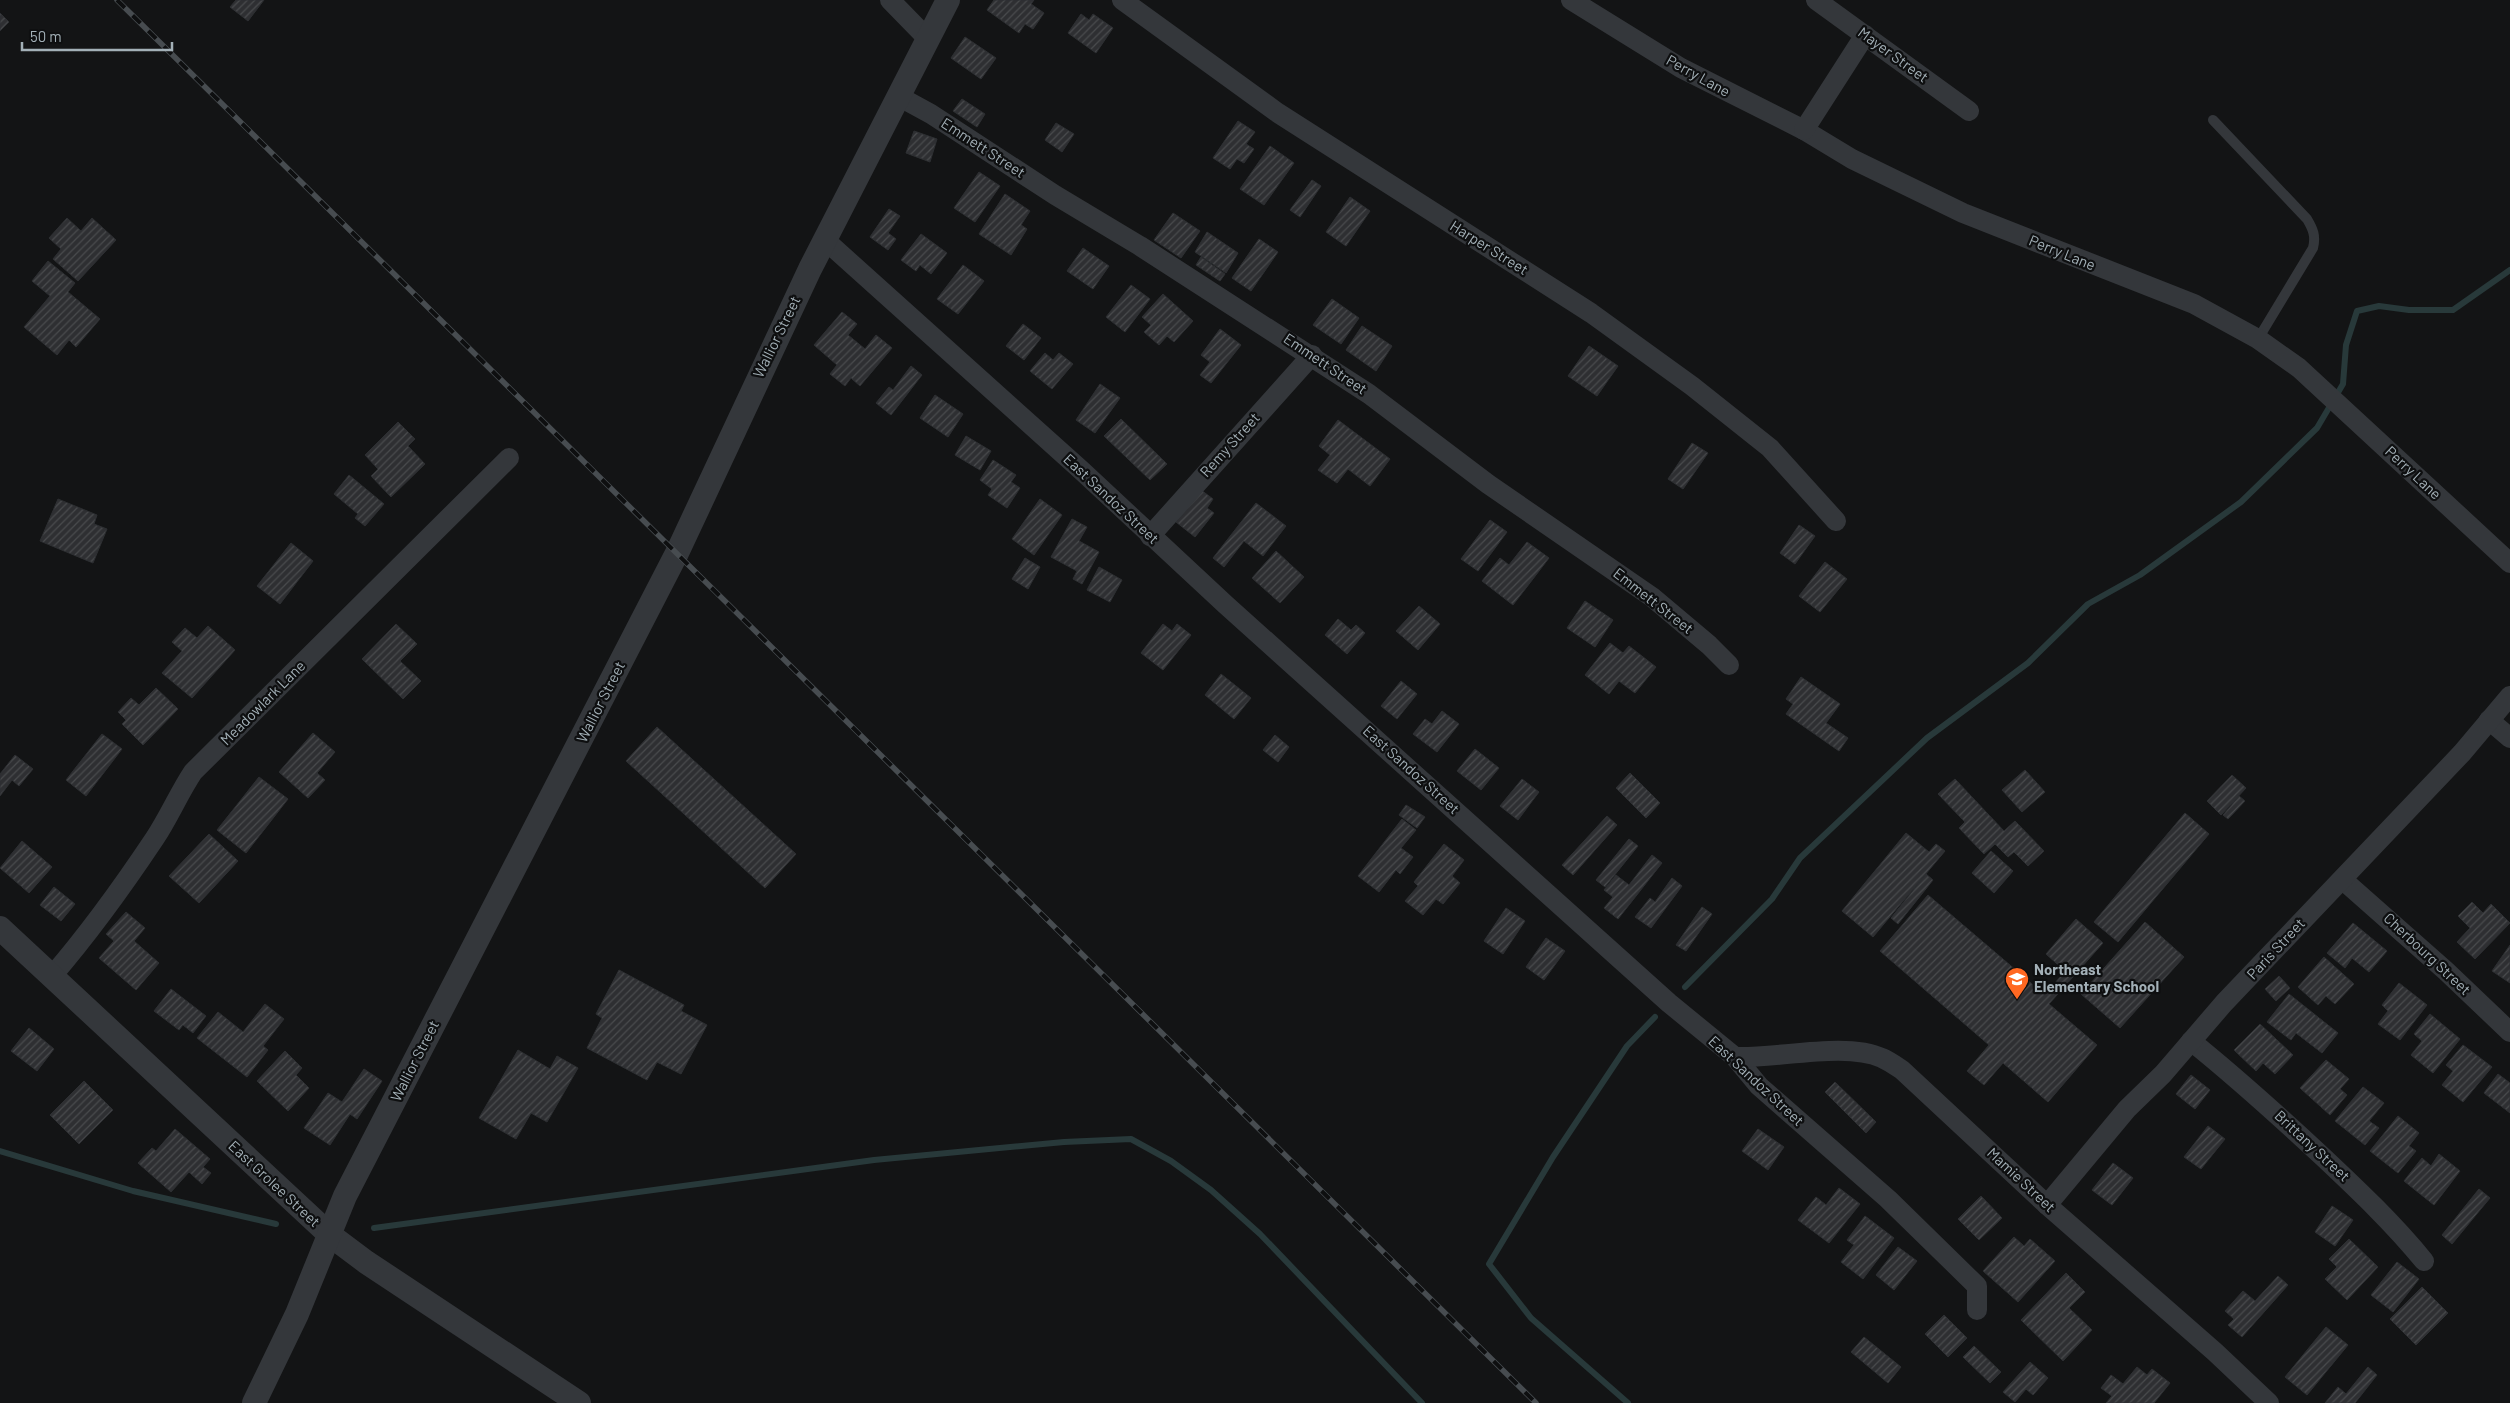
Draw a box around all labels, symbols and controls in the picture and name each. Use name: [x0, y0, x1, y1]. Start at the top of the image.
scale bar: [22, 20, 172, 52]
street label: Mayer Street: [1855, 23, 1932, 86]
text: 50 m: [30, 27, 62, 45]
street label: Perry Lane: [1663, 50, 1733, 100]
street label: Emmett Street: [938, 113, 1029, 181]
street label: Harper Street: [1447, 216, 1532, 278]
street label: Perry Lane: [2027, 231, 2098, 274]
street label: Wallior Street: [749, 293, 804, 380]
street label: Emmett Street: [1281, 329, 1371, 398]
street label: Remy Street: [1196, 408, 1263, 480]
street label: Perry Lane: [2382, 442, 2445, 503]
street label: East Sandoz Street: [1060, 449, 1163, 547]
street label: Emmett Street: [1610, 563, 1697, 637]
street label: Meadowlark Lane: [216, 656, 308, 748]
street label: Wallior Street: [572, 658, 628, 745]
street label: East Sandoz Street: [1360, 721, 1464, 817]
street label: Cherbourg Street: [2381, 908, 2475, 998]
street label: Paris Street: [2242, 914, 2308, 983]
place label: Northeast Elementary School: [2034, 960, 2159, 995]
school or university icon: Northeast Elementary School: [2004, 966, 2030, 1000]
street label: Wallior Street: [386, 1017, 442, 1104]
street label: East Sandoz Street: [1705, 1031, 1808, 1129]
street label: Brittany Street: [2271, 1106, 2354, 1185]
street label: East Grolee Street: [225, 1136, 324, 1230]
street label: Mamie Street: [1984, 1143, 2059, 1215]

